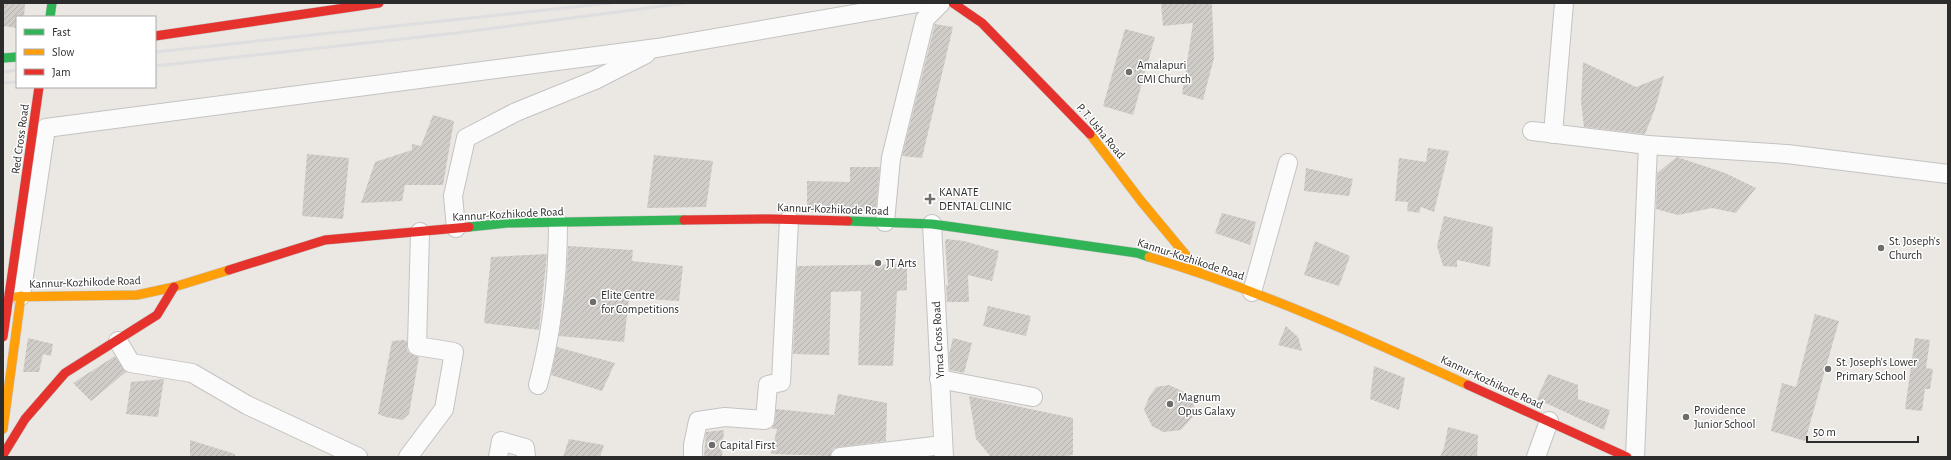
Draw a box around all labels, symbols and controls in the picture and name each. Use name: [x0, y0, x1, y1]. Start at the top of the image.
legend: [16, 16, 156, 88]
text: Fast: [52, 26, 71, 38]
text: Slow: [52, 46, 74, 58]
place label: Amalapuri CMI Church: [1137, 59, 1191, 85]
text: Jam: [52, 66, 71, 78]
marker: Amalapuri CMI Church: [1124, 67, 1134, 77]
street label: P. T. Usha Road: [1075, 101, 1127, 161]
street label: Red Cross Road: [9, 103, 31, 175]
place label: KANATE DENTAL CLINIC: [939, 186, 1012, 212]
marker: KANATE DENTAL CLINIC: [924, 193, 936, 205]
street label: Kannur-Kozhikode Road: [777, 201, 889, 217]
street label: Kannur-Kozhikode Road: [452, 205, 564, 223]
place label: St. Joseph's Church: [1889, 235, 1940, 261]
street label: Kannur-Kozhikode Road: [1136, 236, 1246, 282]
marker: St. Joseph's Church: [1876, 243, 1886, 253]
place label: JT Arts: [886, 257, 916, 269]
marker: JT Arts: [873, 258, 883, 268]
street label: Kannur-Kozhikode Road: [29, 274, 141, 290]
place label: Elite Centre for Competitions: [601, 289, 679, 315]
marker: Elite Centre for Competitions: [588, 297, 598, 307]
street label: Ymca Cross Road: [930, 301, 946, 379]
street label: Kannur-Kozhikode Road: [1439, 353, 1545, 411]
place label: St. Joseph's Lower Primary School: [1836, 356, 1917, 383]
marker: St. Joseph's Lower Primary School: [1823, 364, 1833, 374]
place label: Magnum Opus Galaxy: [1178, 391, 1236, 418]
marker: Magnum Opus Galaxy: [1165, 399, 1175, 409]
place label: Providence Junior School: [1694, 404, 1755, 430]
marker: Providence Junior School: [1681, 412, 1691, 422]
scale bar: [1807, 418, 1918, 444]
text: 50 m: [1813, 426, 1836, 438]
place label: Capital First: [720, 439, 776, 451]
marker: Capital First: [707, 440, 717, 450]

